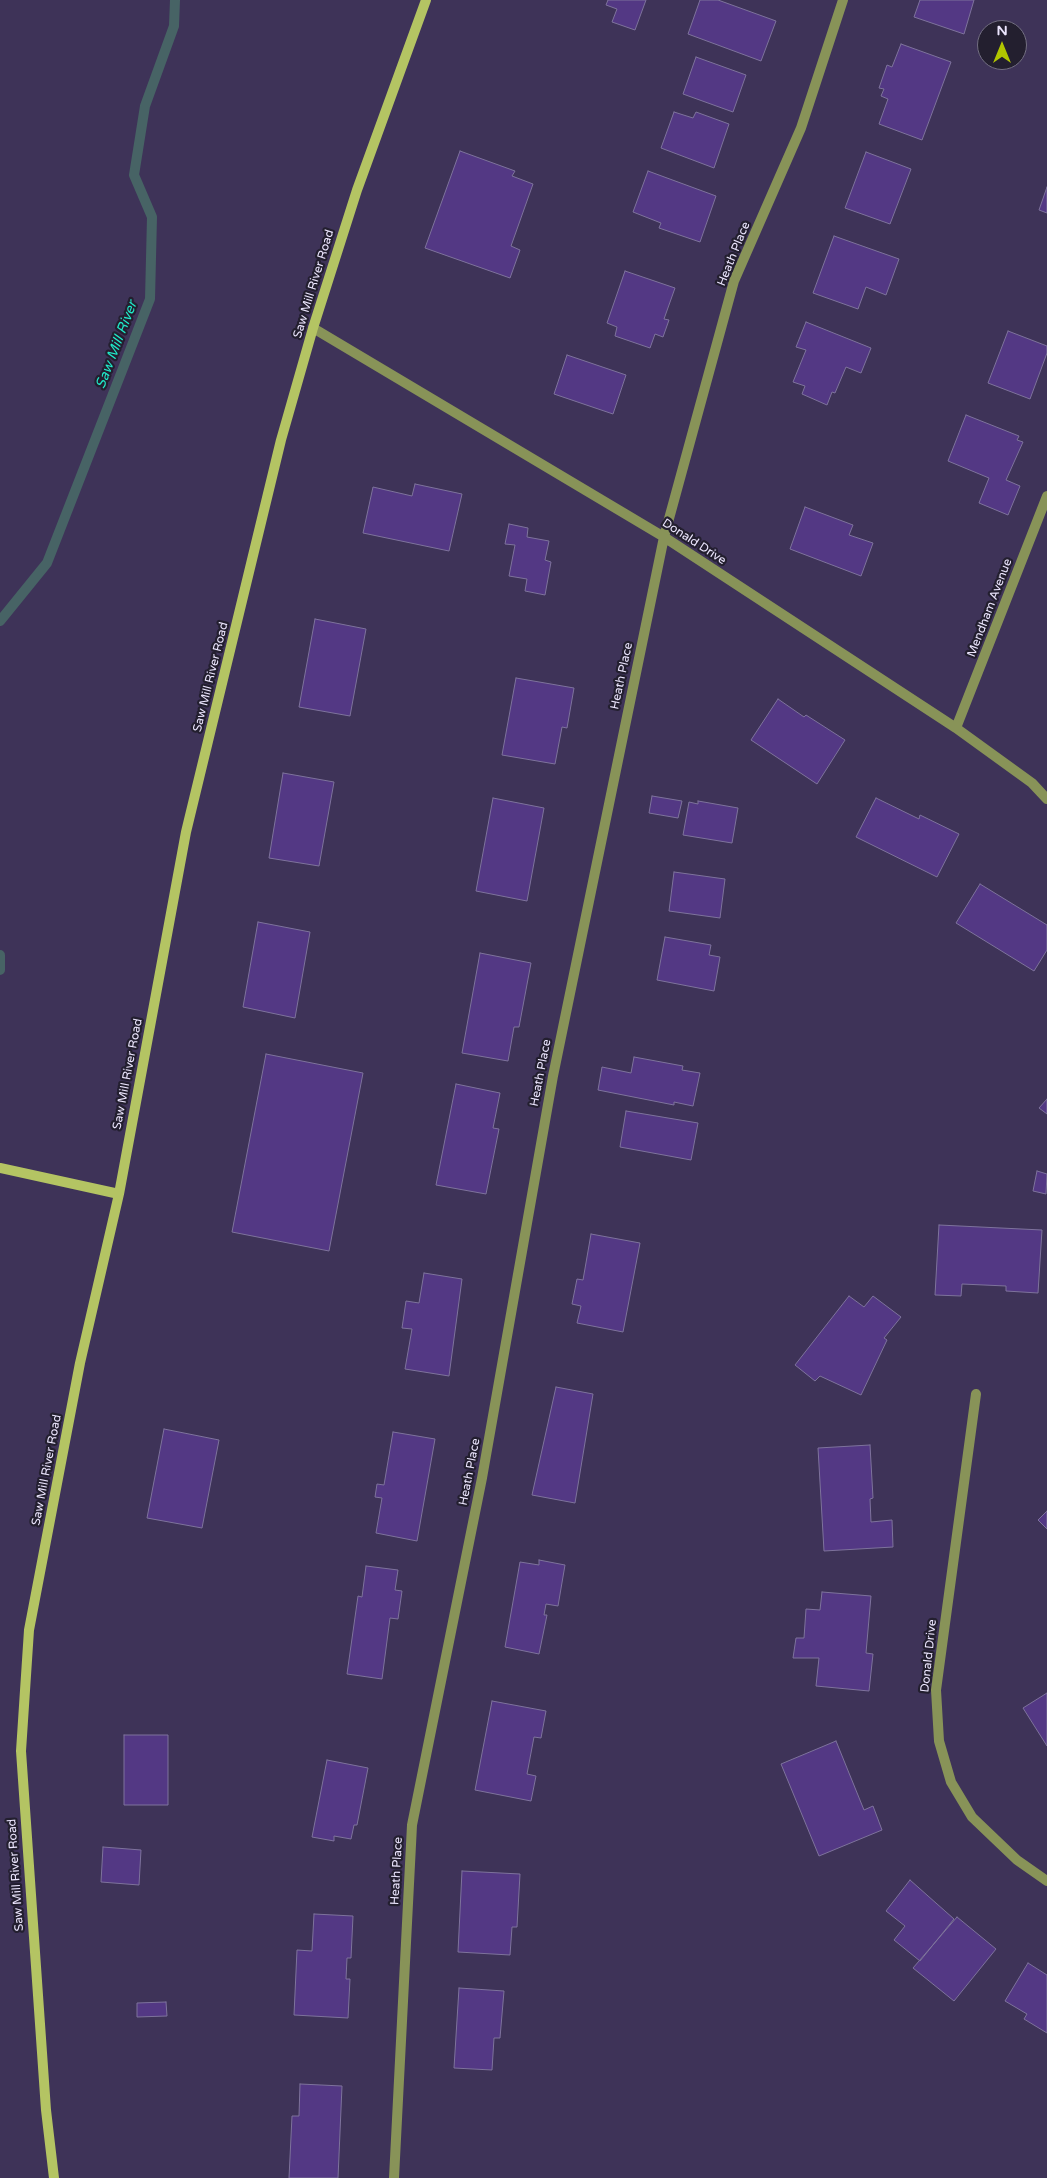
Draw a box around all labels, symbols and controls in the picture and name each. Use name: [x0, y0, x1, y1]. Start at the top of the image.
north arrow: [977, 20, 1027, 70]
text: N: [996, 22, 1008, 39]
street label: Heath Place: [715, 220, 753, 288]
street label: Saw Mill River Road: [291, 228, 337, 340]
water label: Saw Mill River: [93, 299, 141, 391]
street label: Donald Drive: [659, 516, 729, 568]
street label: Mendham Avenue: [965, 557, 1015, 659]
street label: Saw Mill River Road: [190, 621, 232, 733]
street label: Heath Place: [608, 641, 636, 711]
street label: Saw Mill River Road: [110, 1017, 146, 1131]
street label: Heath Place: [527, 1038, 555, 1108]
street label: Saw Mill River Road: [29, 1413, 65, 1527]
street label: Heath Place: [456, 1437, 484, 1507]
street label: Donald Drive: [918, 1619, 940, 1693]
street label: Saw Mill River Road: [5, 1818, 27, 1932]
street label: Heath Place: [388, 1837, 406, 1905]

